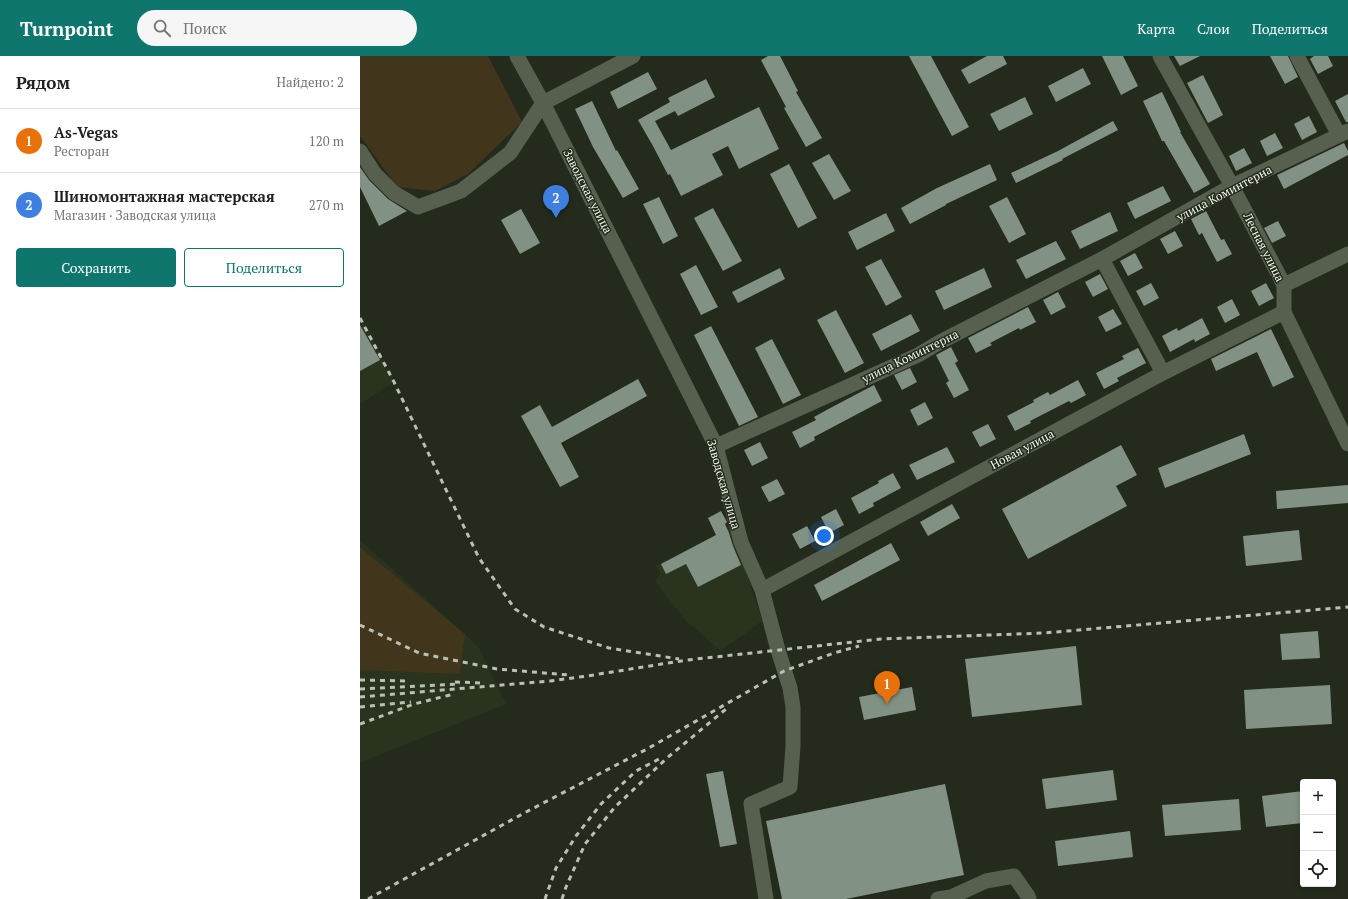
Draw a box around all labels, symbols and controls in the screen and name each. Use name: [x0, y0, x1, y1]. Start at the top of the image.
search box: [137, 10, 417, 46]
text: Turnpoint: [20, 16, 113, 41]
icon: search: [151, 17, 173, 39]
text: Поиск: [183, 18, 227, 38]
text: Карта: [1137, 19, 1175, 38]
text: Слои: [1197, 19, 1230, 38]
text: Поделиться: [1252, 19, 1328, 38]
text: Рядом: [16, 71, 70, 94]
text: Найдено: 2: [277, 73, 344, 91]
text: As-Vegas: [54, 122, 118, 142]
text: 1: [25, 132, 33, 150]
text: 120 m: [309, 132, 344, 150]
text: Ресторан: [54, 142, 109, 160]
street label: Заводская улица: [560, 146, 616, 236]
street label: улица Коминтерна: [1173, 162, 1274, 225]
pin: 2: [543, 185, 569, 218]
text: Шиномонтажная мастерская: [54, 186, 275, 206]
text: 2: [25, 196, 33, 214]
text: 270 m: [309, 196, 344, 214]
text: Магазин · Заводская улица: [54, 206, 216, 224]
street label: Лесная улица: [1240, 209, 1288, 284]
button: Сохранить: [16, 248, 176, 287]
button: Поделиться: [184, 248, 344, 287]
street label: улица Коминтерна: [858, 326, 961, 386]
street label: Новая улица: [988, 426, 1056, 472]
street label: Заводская улица: [704, 437, 744, 531]
your location: [814, 526, 834, 546]
pin: 1: [874, 671, 900, 704]
map controls: [1300, 779, 1336, 887]
button: +: [1300, 779, 1336, 815]
button: −: [1300, 815, 1336, 851]
button: locate: [1300, 851, 1336, 887]

